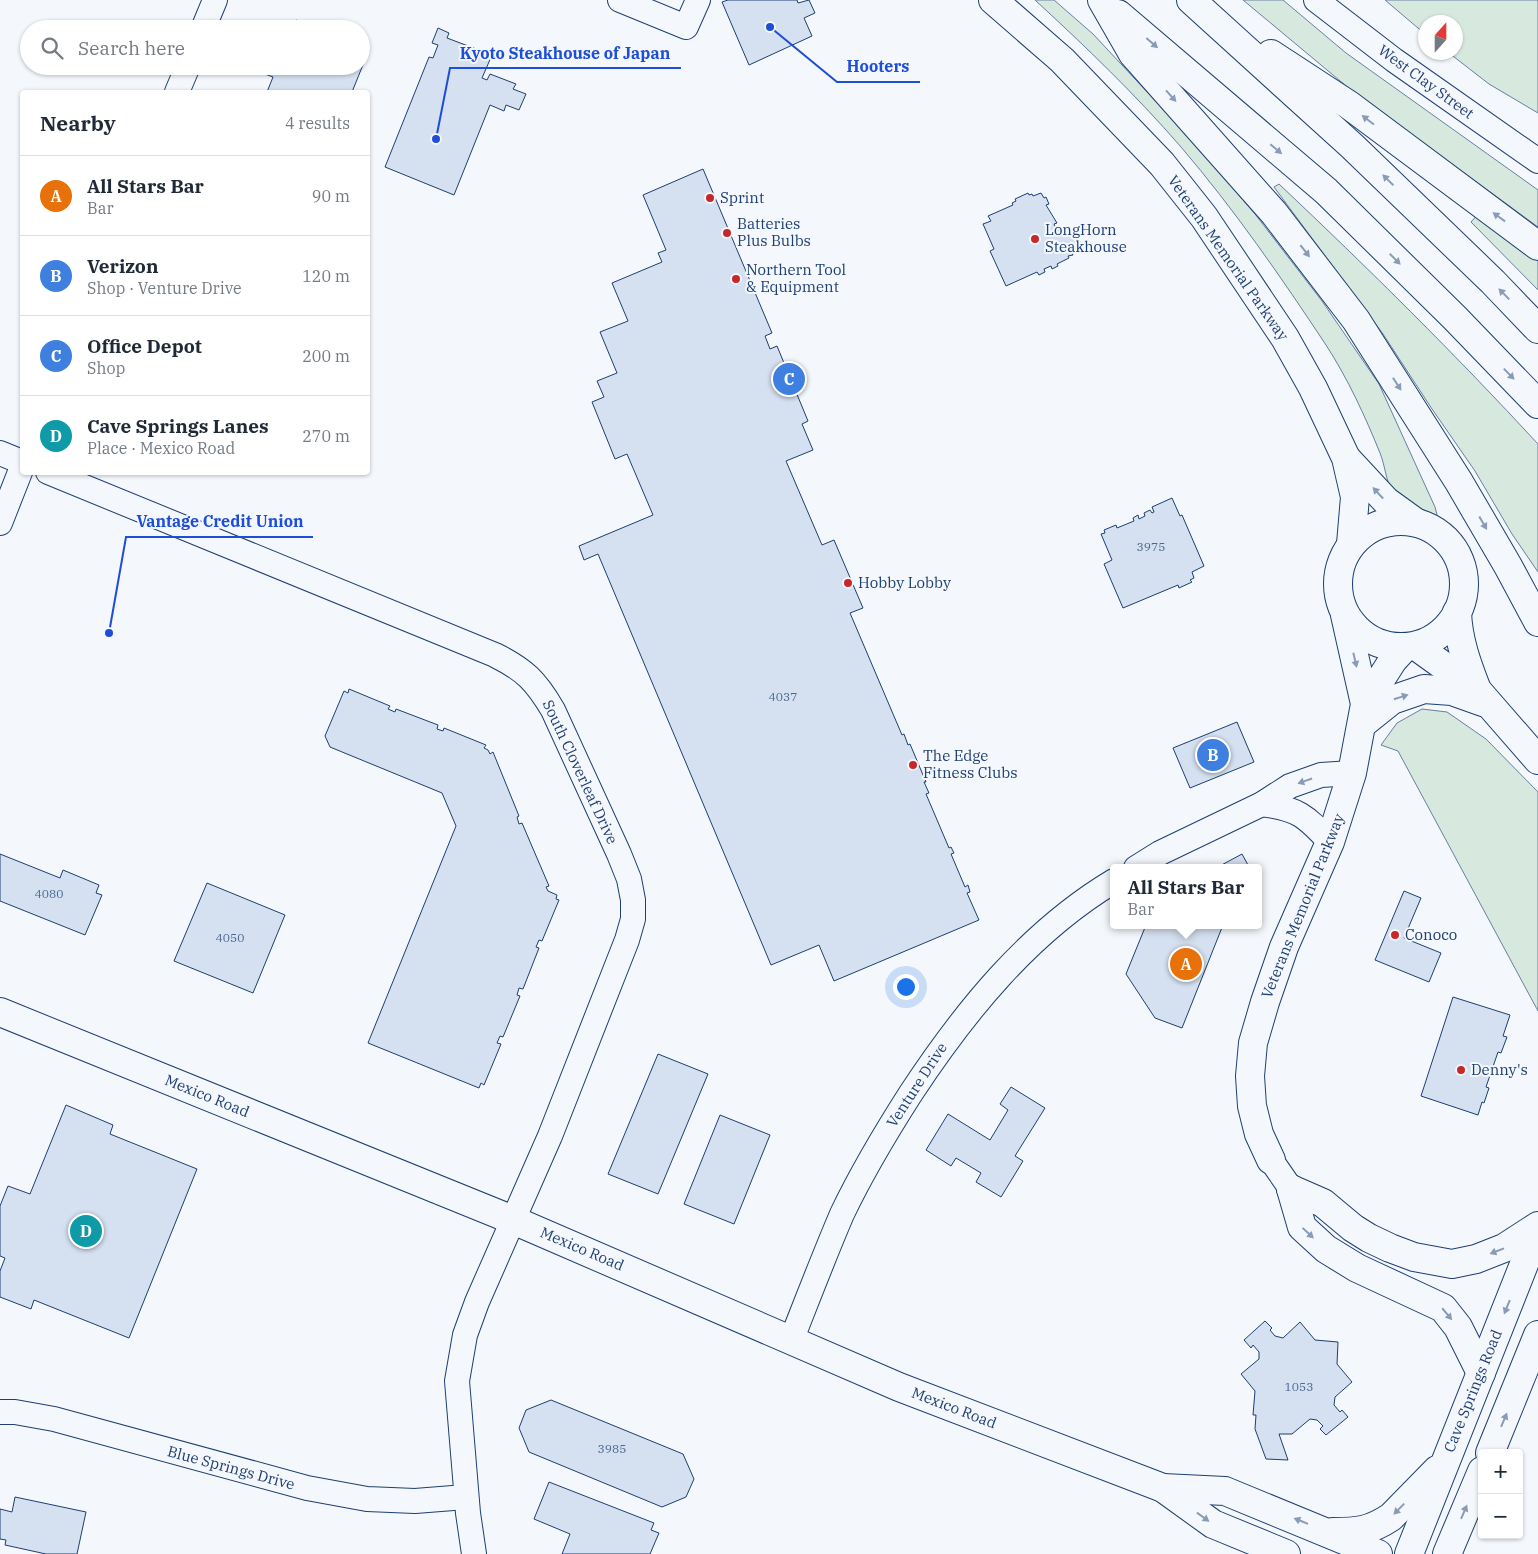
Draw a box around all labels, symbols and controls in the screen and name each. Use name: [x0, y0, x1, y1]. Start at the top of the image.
north arrow: [1418, 15, 1463, 60]
search box: [20, 20, 370, 75]
icon: search: [38, 34, 66, 62]
text: Search here: [78, 36, 185, 60]
callout: Kyoto Steakhouse of Japan: [450, 37, 681, 68]
one-way arrow: [1146, 37, 1158, 49]
street label: West Clay Street: [1375, 40, 1478, 123]
text: Kyoto Steakhouse of Japan: [460, 43, 671, 63]
callout: Hooters: [837, 51, 920, 82]
text: Hooters: [847, 56, 909, 76]
one-way arrow: [1165, 90, 1176, 103]
text: Nearby: [40, 109, 116, 137]
text: 4 results: [285, 113, 350, 133]
one-way arrow: [1362, 114, 1375, 125]
one-way arrow: [1269, 143, 1282, 154]
street label: Veterans Memorial Parkway: [1164, 171, 1293, 344]
text: All Stars Bar: [87, 174, 204, 198]
one-way arrow: [1382, 175, 1394, 187]
text: A: [50, 186, 62, 206]
text: 90 m: [312, 186, 350, 206]
place label: Sprint: [720, 188, 764, 207]
marker: Sprint: [704, 192, 716, 204]
text: Bar: [87, 198, 114, 218]
one-way arrow: [1492, 212, 1506, 222]
place label: Batteries Plus Bulbs: [737, 214, 811, 250]
place label: LongHorn Steakhouse: [1045, 220, 1127, 256]
marker: Batteries Plus Bulbs: [721, 227, 733, 239]
marker: LongHorn Steakhouse: [1029, 233, 1041, 245]
one-way arrow: [1299, 244, 1310, 257]
one-way arrow: [1389, 253, 1401, 265]
text: Verizon: [87, 254, 159, 278]
place label: Northern Tool & Equipment: [746, 260, 846, 296]
text: B: [50, 266, 62, 286]
text: 120 m: [302, 266, 350, 286]
marker: Northern Tool & Equipment: [730, 273, 742, 285]
text: Shop · Venture Drive: [87, 278, 242, 298]
one-way arrow: [1498, 288, 1510, 300]
text: Office Depot: [87, 334, 202, 358]
text: C: [51, 346, 61, 366]
text: 200 m: [302, 346, 350, 366]
text: Shop: [87, 358, 125, 378]
pin: C: [773, 360, 805, 398]
one-way arrow: [1503, 368, 1515, 380]
one-way arrow: [1393, 378, 1402, 391]
text: Cave Springs Lanes: [87, 414, 269, 438]
text: D: [50, 426, 62, 446]
text: 270 m: [302, 426, 350, 446]
text: Place · Mexico Road: [87, 438, 235, 458]
one-way arrow: [1372, 487, 1384, 499]
callout: Vantage Credit Union: [126, 506, 313, 537]
text: Vantage Credit Union: [136, 511, 304, 531]
one-way arrow: [1478, 516, 1487, 529]
house number: 3975: [1137, 539, 1165, 554]
place label: Hobby Lobby: [858, 573, 951, 592]
marker: Hobby Lobby: [842, 577, 854, 589]
one-way arrow: [1351, 652, 1359, 667]
house number: 4037: [769, 689, 797, 704]
one-way arrow: [1394, 692, 1409, 700]
street label: South Cloverleaf Drive: [539, 697, 622, 847]
pin: B: [1197, 736, 1229, 774]
place label: The Edge Fitness Clubs: [923, 746, 1018, 782]
marker: The Edge Fitness Clubs: [907, 759, 919, 771]
one-way arrow: [1297, 777, 1312, 785]
street label: Veterans Memorial Parkway: [1257, 811, 1348, 1001]
popup: [1110, 864, 1262, 929]
text: All Stars Bar: [1128, 875, 1244, 899]
house number: 4080: [35, 886, 63, 901]
text: Bar: [1128, 899, 1154, 919]
place label: Conoco: [1405, 925, 1457, 944]
marker: Conoco: [1389, 929, 1401, 941]
house number: 4050: [216, 930, 244, 945]
pin: A: [1170, 945, 1202, 983]
your location: [893, 974, 919, 1000]
street label: Venture Drive: [882, 1039, 951, 1131]
place label: Denny's: [1471, 1060, 1528, 1079]
marker: Denny's: [1455, 1064, 1467, 1076]
street label: Mexico Road: [162, 1070, 252, 1121]
pin: D: [70, 1212, 102, 1250]
street label: Mexico Road: [537, 1222, 627, 1275]
one-way arrow: [1302, 1227, 1314, 1239]
one-way arrow: [1489, 1247, 1504, 1255]
one-way arrow: [1503, 1300, 1511, 1315]
one-way arrow: [1442, 1307, 1453, 1320]
street label: Cave Springs Road: [1439, 1327, 1506, 1455]
house number: 1053: [1285, 1379, 1313, 1394]
street label: Mexico Road: [909, 1383, 999, 1432]
one-way arrow: [1500, 1413, 1508, 1427]
street label: Blue Springs Drive: [165, 1441, 297, 1494]
house number: 3985: [598, 1441, 626, 1456]
map controls: [1478, 1449, 1523, 1539]
button: +: [1478, 1449, 1523, 1494]
button: −: [1478, 1494, 1523, 1539]
one-way arrow: [1393, 1503, 1405, 1515]
one-way arrow: [1460, 1504, 1468, 1519]
one-way arrow: [1196, 1512, 1209, 1522]
one-way arrow: [1294, 1517, 1308, 1525]

